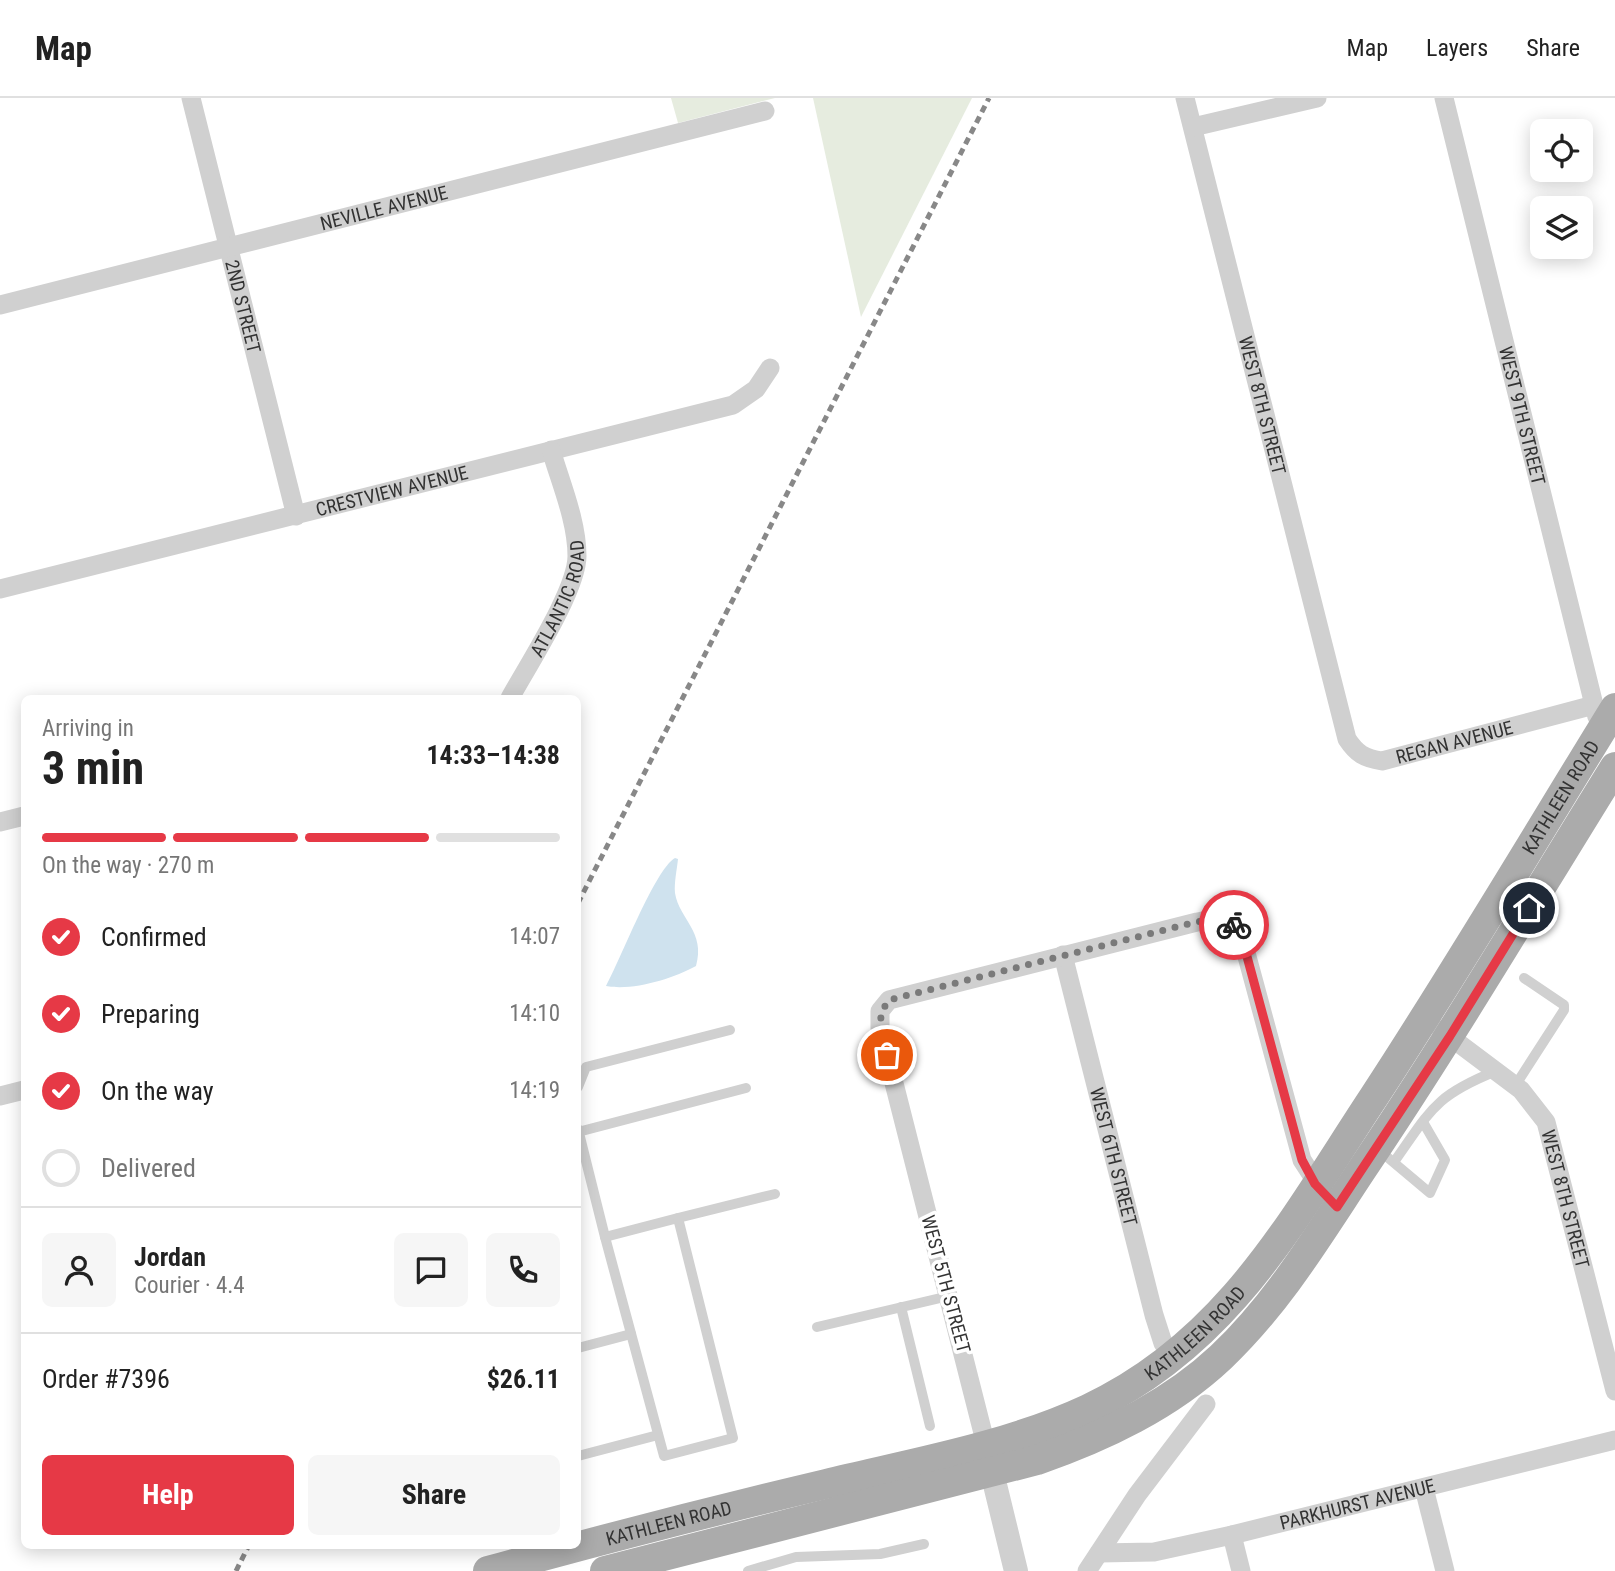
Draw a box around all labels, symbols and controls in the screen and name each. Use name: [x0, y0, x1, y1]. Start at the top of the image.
text: Map: [35, 29, 92, 68]
text: Map: [1347, 34, 1388, 62]
text: Layers: [1426, 34, 1488, 62]
text: Share: [1526, 34, 1580, 62]
map controls: [1530, 119, 1593, 259]
button: locate: [1530, 119, 1593, 182]
street label: NEVILLE AVENUE: [318, 180, 450, 235]
button: layers: [1530, 196, 1593, 259]
street label: 2ND STREET: [221, 258, 266, 356]
street label: WEST 8TH STREET: [1234, 334, 1291, 477]
street label: WEST 9TH STREET: [1494, 344, 1551, 487]
street label: CRESTVIEW AVENUE: [313, 460, 470, 521]
street label: ATLANTIC ROAD: [525, 539, 589, 661]
text: Arriving in: [42, 715, 134, 742]
street label: REGAN AVENUE: [1393, 715, 1515, 768]
street label: KATHLEEN ROAD: [1517, 736, 1604, 858]
text: 14:33–14:38: [426, 740, 560, 770]
text: 3 min: [42, 741, 144, 795]
text: On the way · 270 m: [42, 852, 214, 879]
pin: [1499, 878, 1559, 938]
icon: home: [1510, 889, 1548, 927]
courier: [1199, 890, 1269, 960]
icon: bike: [1215, 906, 1253, 944]
icon: check: [42, 918, 80, 956]
text: Confirmed: [101, 922, 207, 952]
text: 14:07: [509, 923, 560, 950]
icon: check: [42, 995, 80, 1033]
text: Preparing: [101, 999, 200, 1029]
text: 14:10: [509, 1000, 560, 1027]
pin: [857, 1025, 917, 1085]
icon: bag: [868, 1036, 906, 1074]
icon: check: [42, 1072, 80, 1110]
text: On the way: [101, 1076, 214, 1106]
text: 14:19: [509, 1077, 560, 1104]
street label: WEST 6TH STREET: [1085, 1085, 1143, 1228]
street label: WEST 8TH STREET: [1537, 1127, 1595, 1271]
text: Delivered: [101, 1153, 196, 1183]
street label: WEST 5TH STREET: [917, 1213, 975, 1356]
button: person: [42, 1233, 116, 1307]
button: chat: [394, 1233, 468, 1307]
button: phone: [486, 1233, 560, 1307]
text: Jordan: [134, 1242, 206, 1272]
text: Courier · 4.4: [134, 1272, 245, 1299]
street label: KATHLEEN ROAD: [1140, 1281, 1250, 1385]
text: Order #7396: [42, 1364, 170, 1394]
text: $26.11: [487, 1364, 560, 1394]
button: Help: [42, 1455, 294, 1535]
button: Share: [308, 1455, 560, 1535]
street label: PARKHURST AVENUE: [1277, 1474, 1437, 1534]
street label: KATHLEEN ROAD: [603, 1496, 734, 1550]

